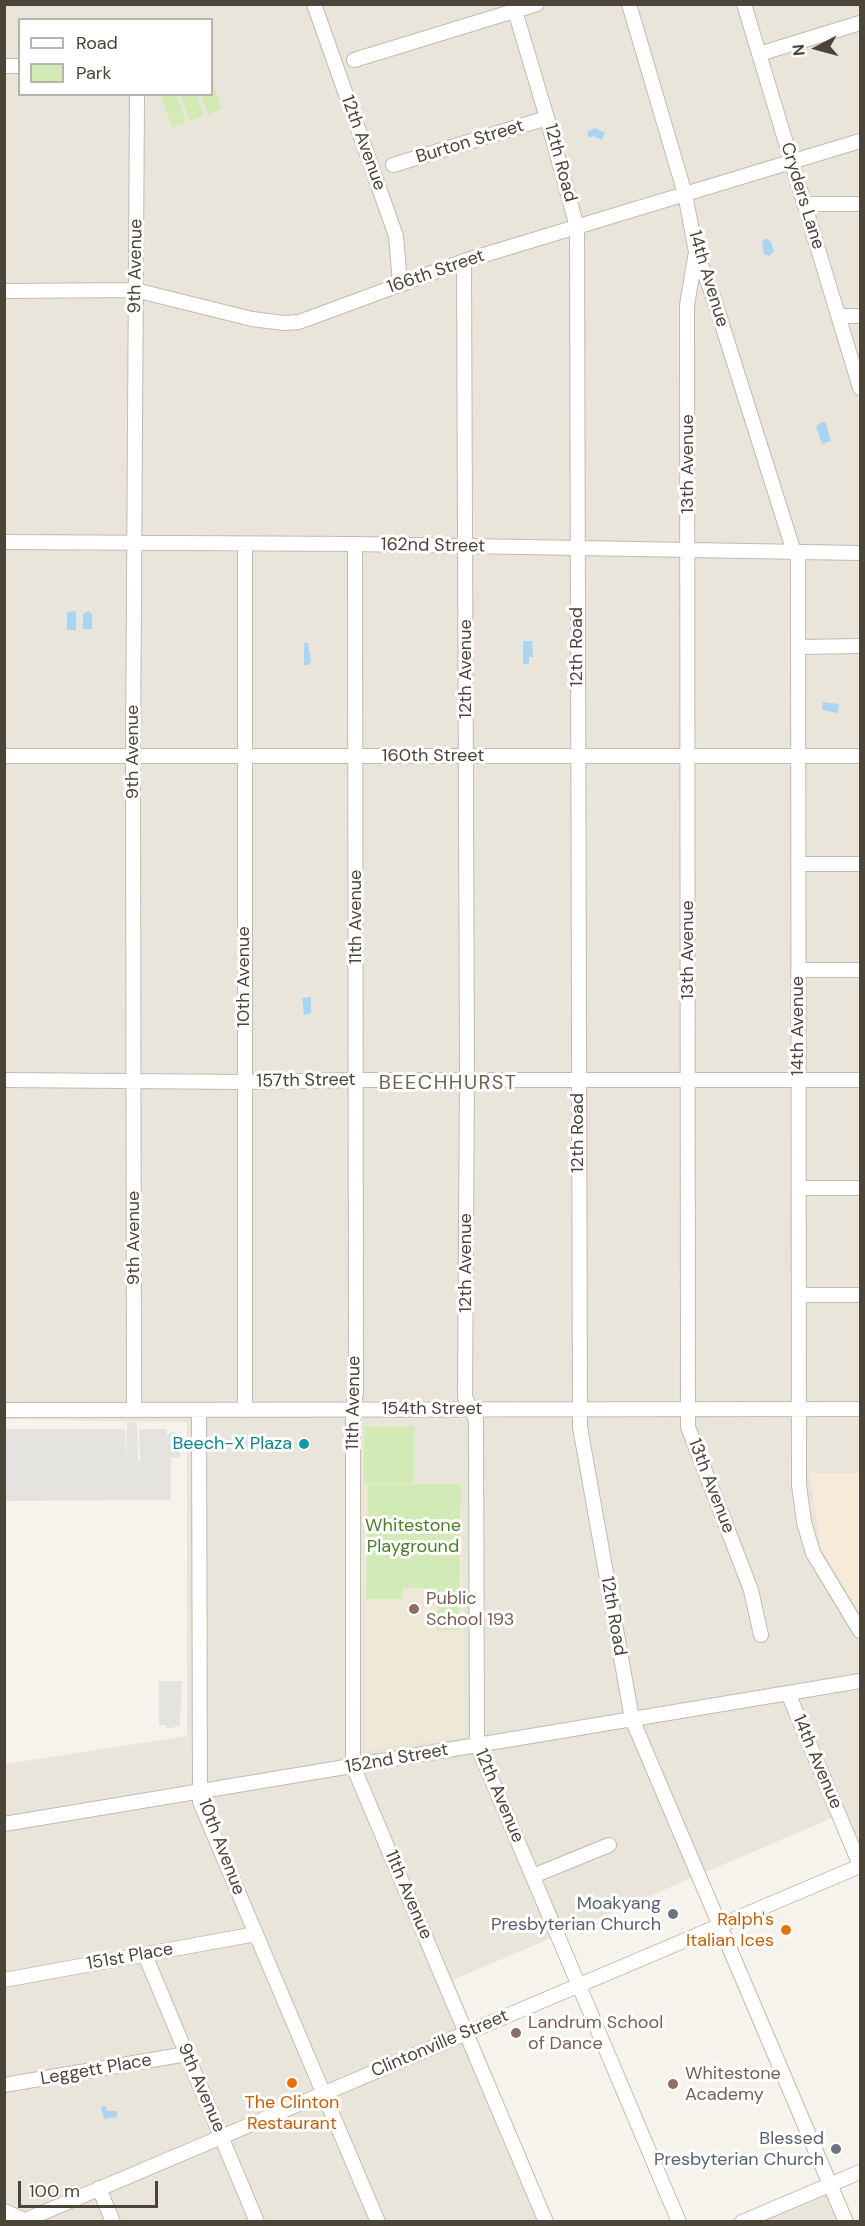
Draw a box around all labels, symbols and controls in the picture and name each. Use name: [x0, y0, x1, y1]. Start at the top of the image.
legend: [18, 18, 213, 96]
north arrow: [787, 18, 847, 78]
text: Road: [76, 31, 118, 55]
text: N: [788, 43, 810, 57]
text: Park: [76, 61, 112, 85]
street label: 12th Avenue: [336, 93, 390, 193]
street label: Burton Street: [414, 115, 526, 169]
street label: 12th Road: [539, 122, 581, 204]
street label: Cryders Lane: [776, 140, 828, 252]
street label: 9th Avenue: [124, 218, 148, 314]
street label: 14th Avenue: [683, 228, 733, 330]
street label: 166th Street: [385, 245, 487, 299]
street label: 13th Avenue: [677, 414, 699, 514]
street label: 162nd Street: [381, 534, 485, 558]
street label: 12th Road: [566, 607, 588, 687]
street label: 12th Avenue: [455, 619, 477, 719]
street label: 9th Avenue: [122, 705, 144, 799]
street label: 160th Street: [382, 745, 484, 767]
street label: 11th Avenue: [345, 870, 367, 964]
street label: 13th Avenue: [677, 900, 699, 1000]
street label: 10th Avenue: [233, 926, 255, 1028]
street label: 14th Avenue: [787, 976, 809, 1076]
street label: 157th Street: [256, 1069, 356, 1093]
district label: BEECHHURST: [379, 1072, 517, 1096]
street label: 12th Road: [567, 1093, 589, 1173]
street label: 9th Avenue: [123, 1191, 145, 1285]
street label: 12th Avenue: [455, 1213, 477, 1313]
street label: 11th Avenue: [342, 1356, 366, 1450]
street label: 154th Street: [382, 1398, 482, 1420]
place label: Beech-X Plaza: [172, 1433, 292, 1455]
street label: 13th Avenue: [683, 1436, 739, 1536]
marker: Beech-X Plaza: [297, 1437, 311, 1451]
park label: Whitestone Playground: [365, 1515, 461, 1558]
street label: 12th Road: [595, 1575, 631, 1657]
place label: Public School 193: [426, 1588, 514, 1630]
marker: Public School 193: [407, 1602, 421, 1616]
street label: 14th Avenue: [788, 1712, 846, 1812]
street label: 152nd Street: [344, 1739, 450, 1779]
street label: 12th Avenue: [470, 1746, 528, 1846]
street label: 10th Avenue: [193, 1796, 249, 1898]
street label: 11th Avenue: [380, 1847, 436, 1943]
place label: Moakyang Presbyterian Church: [491, 1893, 661, 1936]
marker: Moakyang Presbyterian Church: [666, 1907, 680, 1921]
place label: Ralph's Italian Ices: [686, 1909, 774, 1952]
marker: Ralph's Italian Ices: [779, 1923, 793, 1937]
street label: 151st Place: [85, 1939, 175, 1975]
street label: Clintonville Street: [368, 2005, 512, 2083]
place label: Landrum School of Dance: [528, 2012, 663, 2054]
marker: Landrum School of Dance: [509, 2026, 523, 2040]
street label: 9th Avenue: [173, 2040, 229, 2136]
street label: Leggett Place: [39, 2050, 153, 2090]
place label: Whitestone Academy: [685, 2063, 781, 2106]
marker: The Clinton Restaurant: [285, 2076, 299, 2090]
marker: Whitestone Academy: [666, 2077, 680, 2091]
place label: The Clinton Restaurant: [245, 2092, 339, 2134]
place label: Blessed Presbyterian Church: [654, 2128, 824, 2170]
marker: Blessed Presbyterian Church: [829, 2142, 843, 2156]
scale bar: [21, 2169, 160, 2207]
text: 100 m: [29, 2179, 80, 2203]

